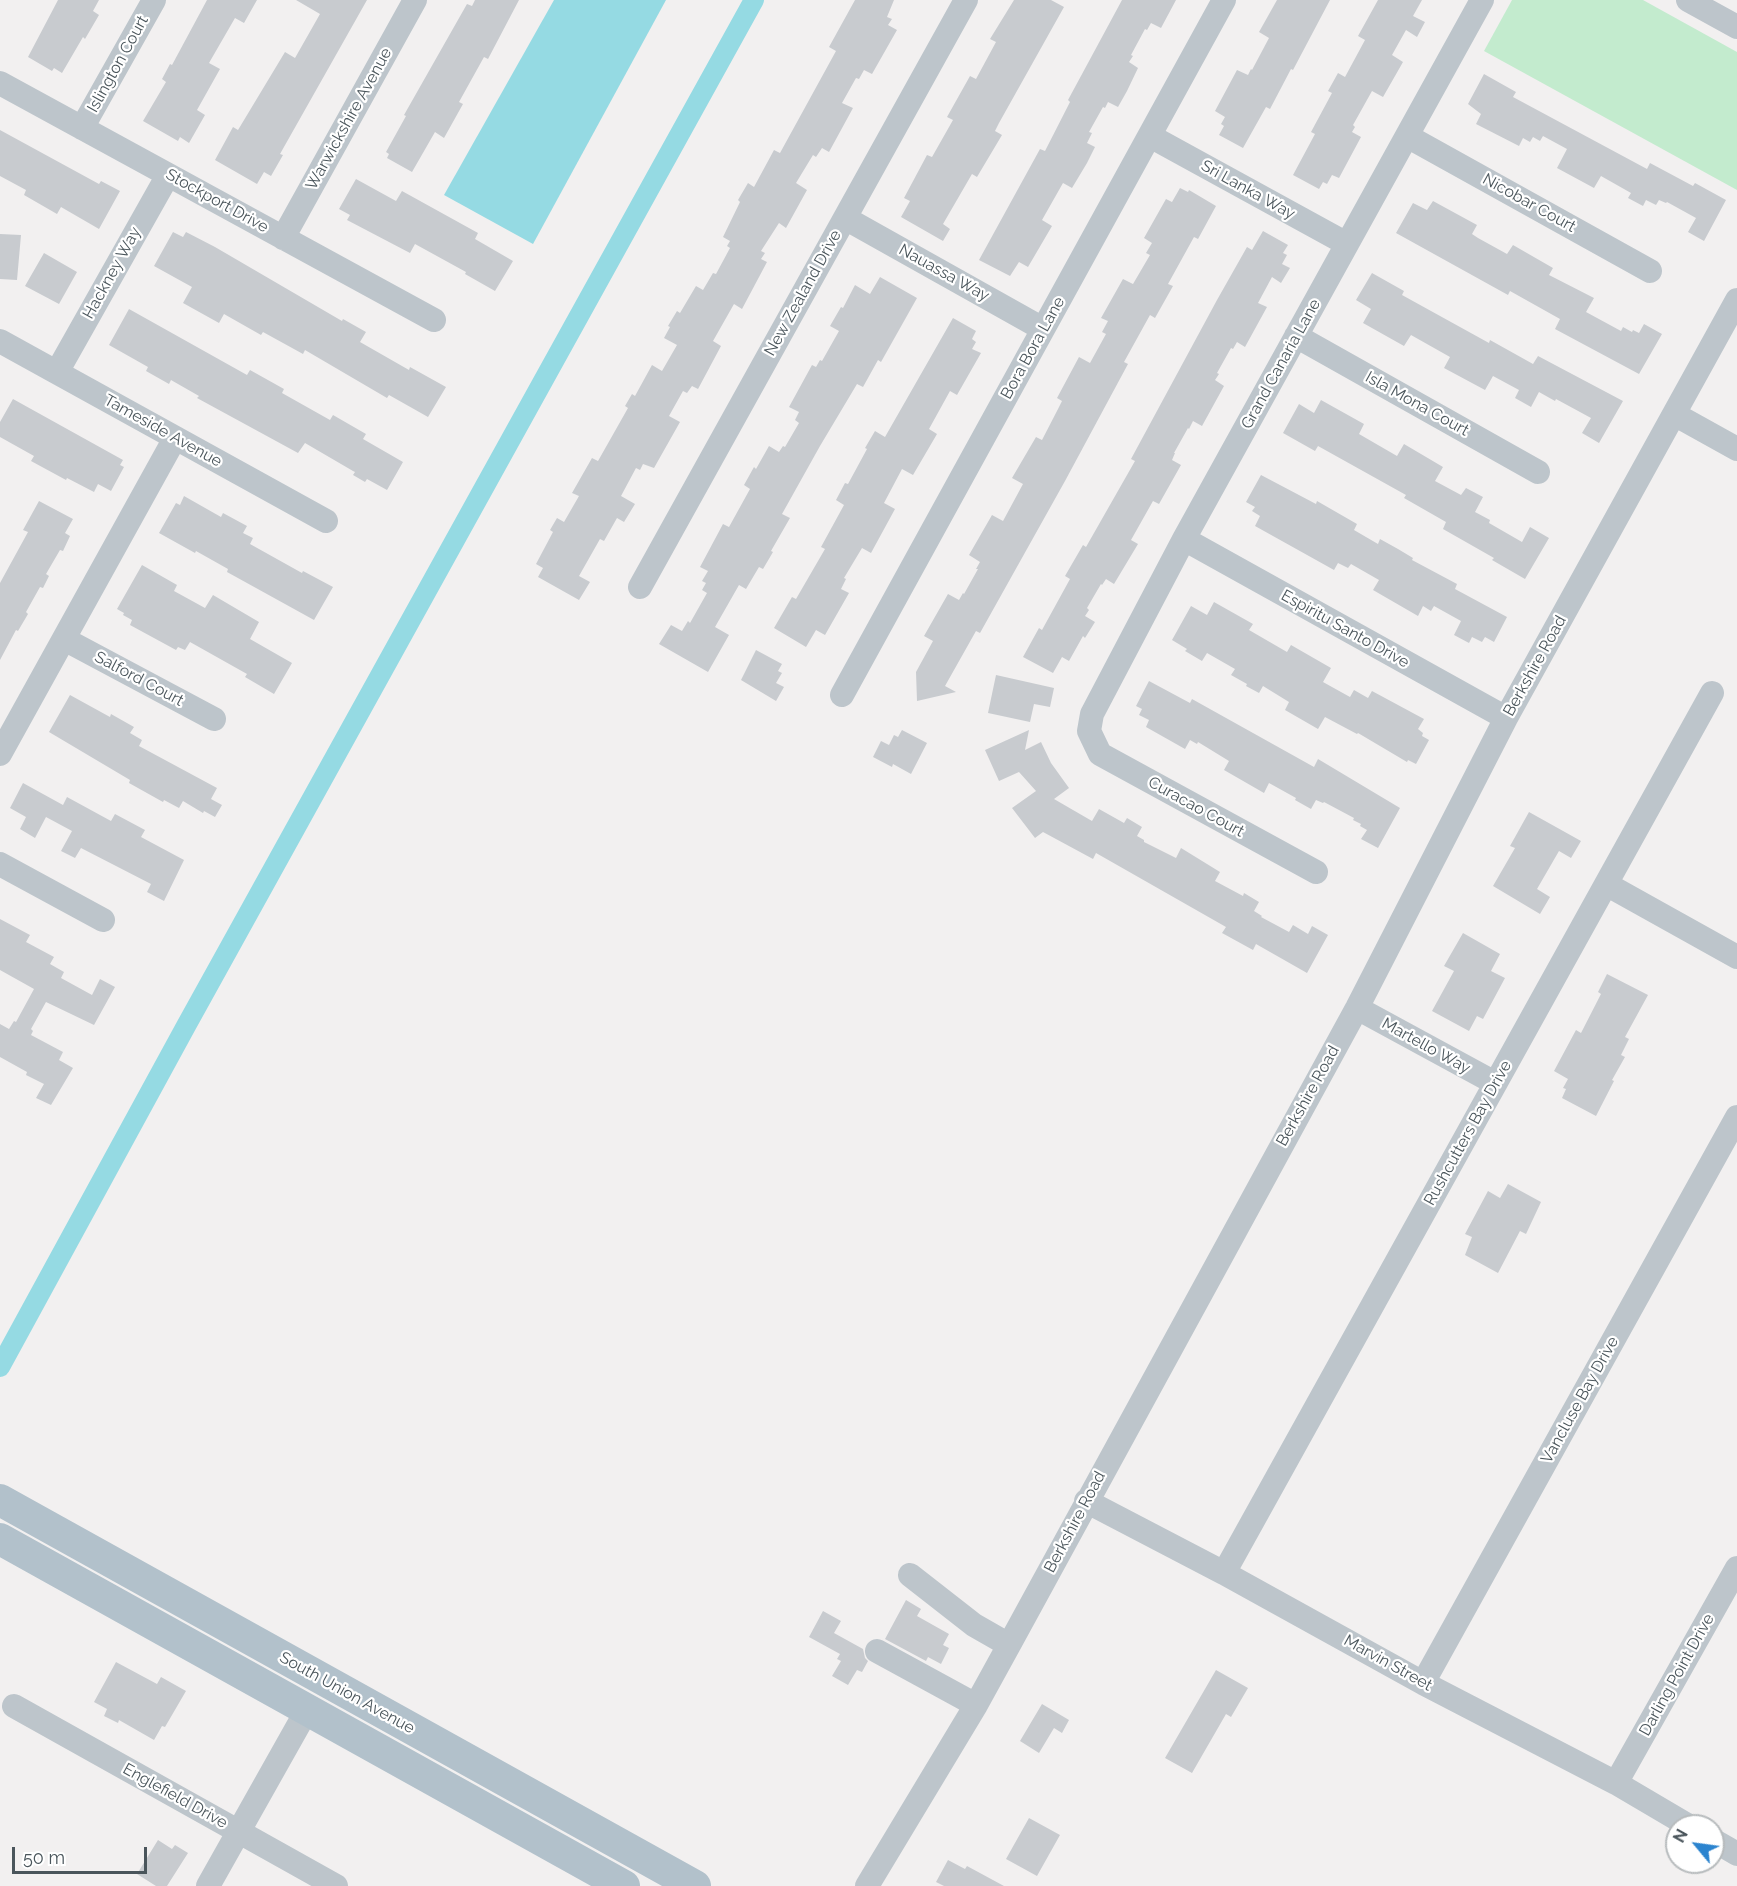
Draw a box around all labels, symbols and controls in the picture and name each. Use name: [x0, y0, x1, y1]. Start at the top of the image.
street label: Islington Court: [83, 12, 153, 116]
street label: Warwickshire Avenue: [302, 45, 396, 193]
street label: Sri Lanka Way: [1198, 156, 1298, 224]
street label: Stockport Drive: [162, 165, 272, 237]
street label: Nicobar Court: [1479, 170, 1579, 236]
street label: Hackney Way: [79, 224, 145, 322]
street label: New Zealand Drive: [760, 227, 846, 359]
street label: Nauassa Way: [895, 240, 993, 306]
street label: Bora Bora Lane: [997, 294, 1069, 402]
street label: Grand Canaria Lane: [1237, 296, 1325, 432]
street label: Isla Mona Court: [1362, 368, 1472, 440]
street label: Tameside Avenue: [101, 391, 225, 471]
street label: Espiritu Santo Drive: [1278, 586, 1412, 672]
street label: Berkshire Road: [1499, 612, 1571, 720]
street label: Salford Court: [91, 648, 187, 710]
street label: Curacao Court: [1145, 773, 1247, 841]
street label: Martello Way: [1378, 1014, 1474, 1078]
street label: Berkshire Road: [1272, 1042, 1344, 1150]
street label: Rushcutters Bay Drive: [1420, 1057, 1516, 1209]
street label: Vancluse Bay Drive: [1537, 1333, 1623, 1467]
street label: Berkshire Road: [1040, 1468, 1110, 1576]
street label: Darling Point Drive: [1636, 1611, 1718, 1739]
street label: Marvin Street: [1340, 1631, 1436, 1695]
street label: South Union Avenue: [276, 1648, 418, 1738]
street label: Englefield Drive: [119, 1759, 231, 1833]
north arrow: [1665, 1814, 1725, 1874]
text: N: [1669, 1826, 1692, 1846]
scale bar: [15, 1835, 150, 1873]
text: 50 m: [23, 1847, 65, 1868]

